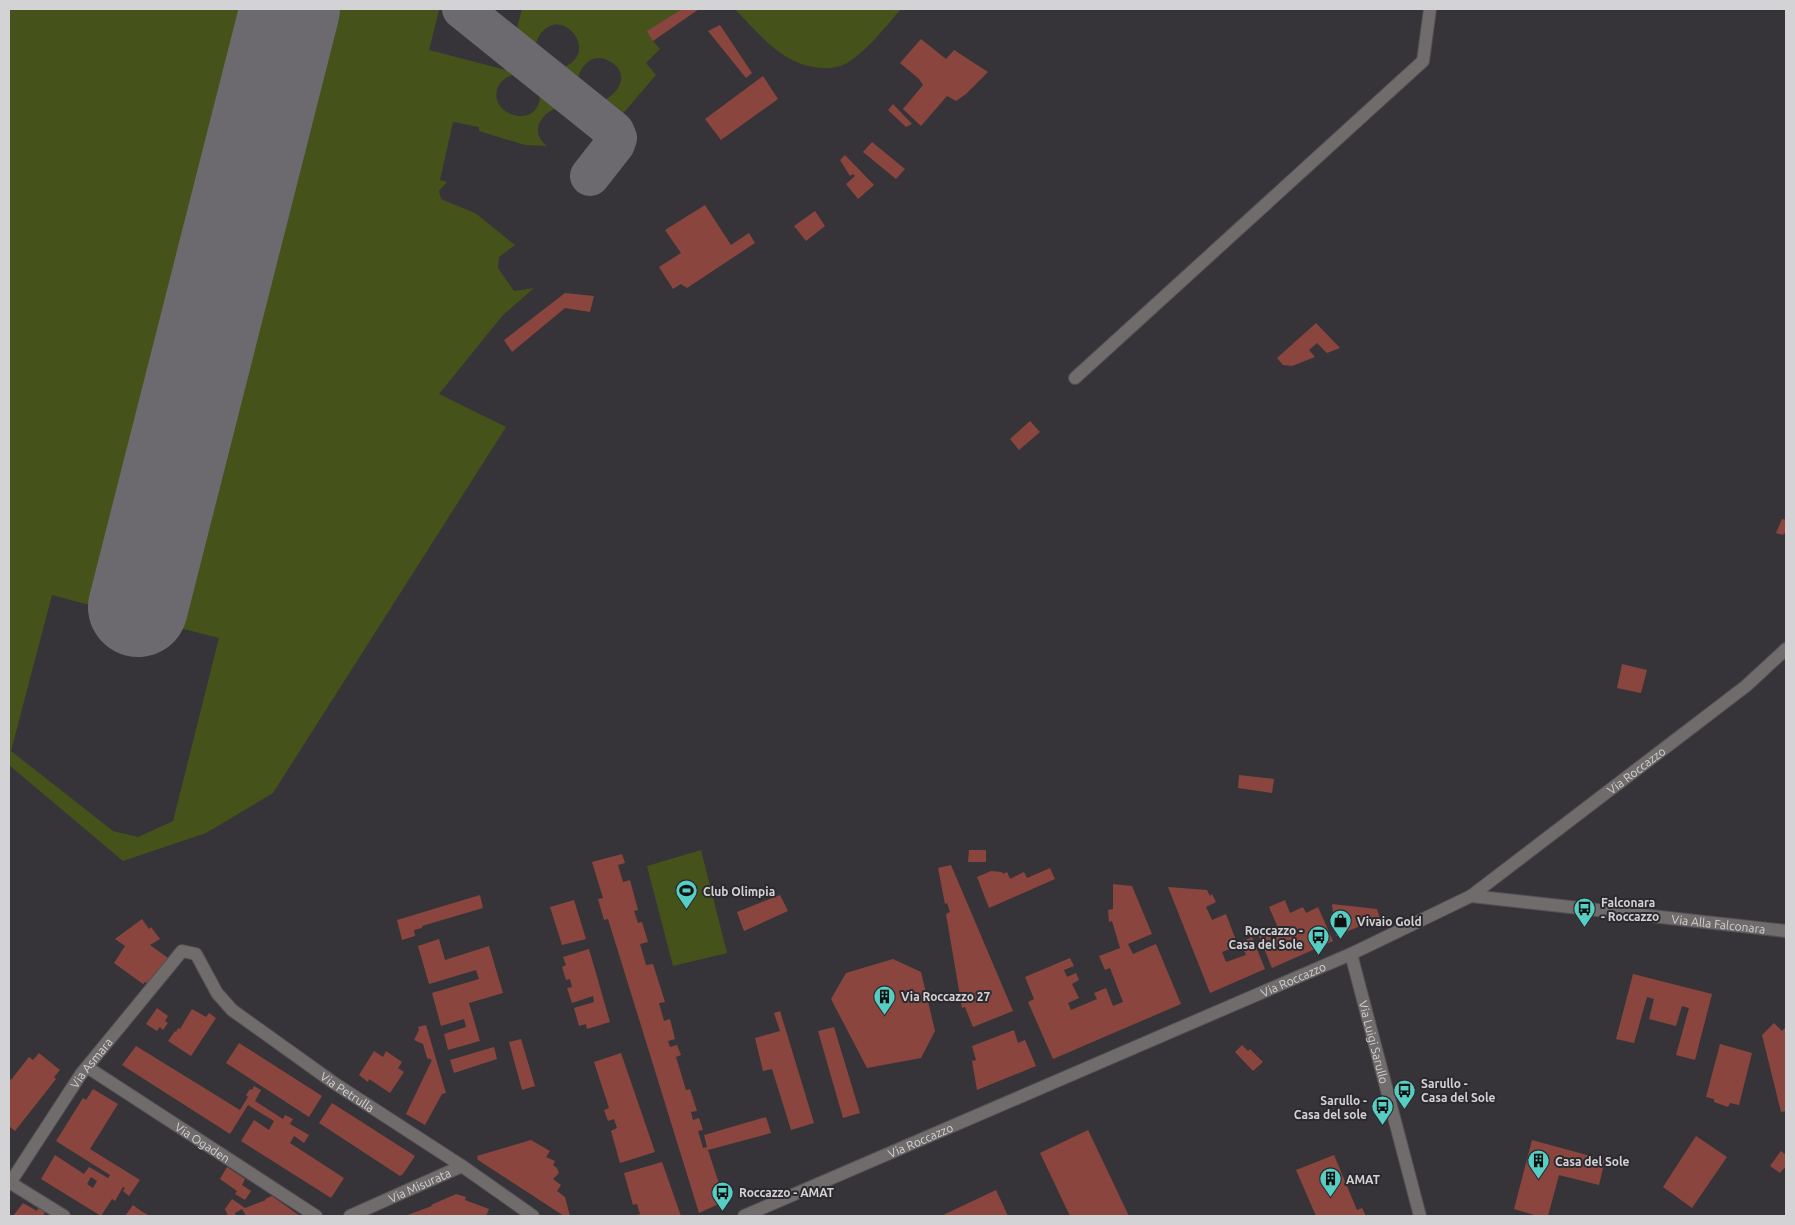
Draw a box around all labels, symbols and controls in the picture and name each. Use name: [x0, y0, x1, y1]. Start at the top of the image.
street label: Via Roccazzo: [1604, 744, 1668, 796]
sports icon: Club Olimpia: [675, 879, 699, 910]
place label: Club Olimpia: [703, 885, 775, 898]
place label: Falconara - Roccazzo: [1601, 896, 1659, 923]
bus stop icon: Falconara - Roccazzo: [1573, 897, 1597, 928]
shop icon: Vivaio Gold: [1329, 909, 1353, 940]
street label: Via Alla Falconara: [1671, 912, 1766, 935]
place label: Vivaio Gold: [1357, 915, 1422, 928]
place label: Roccazzo - Casa del Sole: [1229, 924, 1303, 951]
bus stop icon: Roccazzo - Casa del Sole: [1307, 925, 1331, 956]
street label: Via Roccazzo: [1259, 959, 1328, 999]
building icon: Via Roccazzo 27: [873, 984, 897, 1015]
place label: Via Roccazzo 27: [901, 990, 991, 1003]
street label: Via Luigi Sarullo: [1357, 999, 1391, 1085]
street label: Via Asmara: [67, 1035, 115, 1090]
street label: Via Petrulla: [318, 1069, 377, 1114]
place label: Sarullo - Casa del Sole: [1421, 1077, 1496, 1104]
bus stop icon: Sarullo - Casa del Sole: [1393, 1078, 1417, 1109]
place label: Sarullo - Casa del sole: [1294, 1094, 1367, 1121]
bus stop icon: Sarullo - Casa del sole: [1371, 1095, 1395, 1126]
street label: Via Ogaden: [173, 1120, 233, 1165]
street label: Via Roccazzo: [886, 1120, 955, 1160]
building icon: Casa del Sole: [1527, 1149, 1551, 1180]
place label: Casa del Sole: [1555, 1155, 1630, 1168]
street label: Via Misurata: [386, 1165, 453, 1205]
building icon: AMAT: [1318, 1167, 1342, 1198]
place label: AMAT: [1346, 1173, 1380, 1186]
bus stop icon: Roccazzo - AMAT: [711, 1180, 735, 1211]
place label: Roccazzo - AMAT: [739, 1186, 834, 1199]

